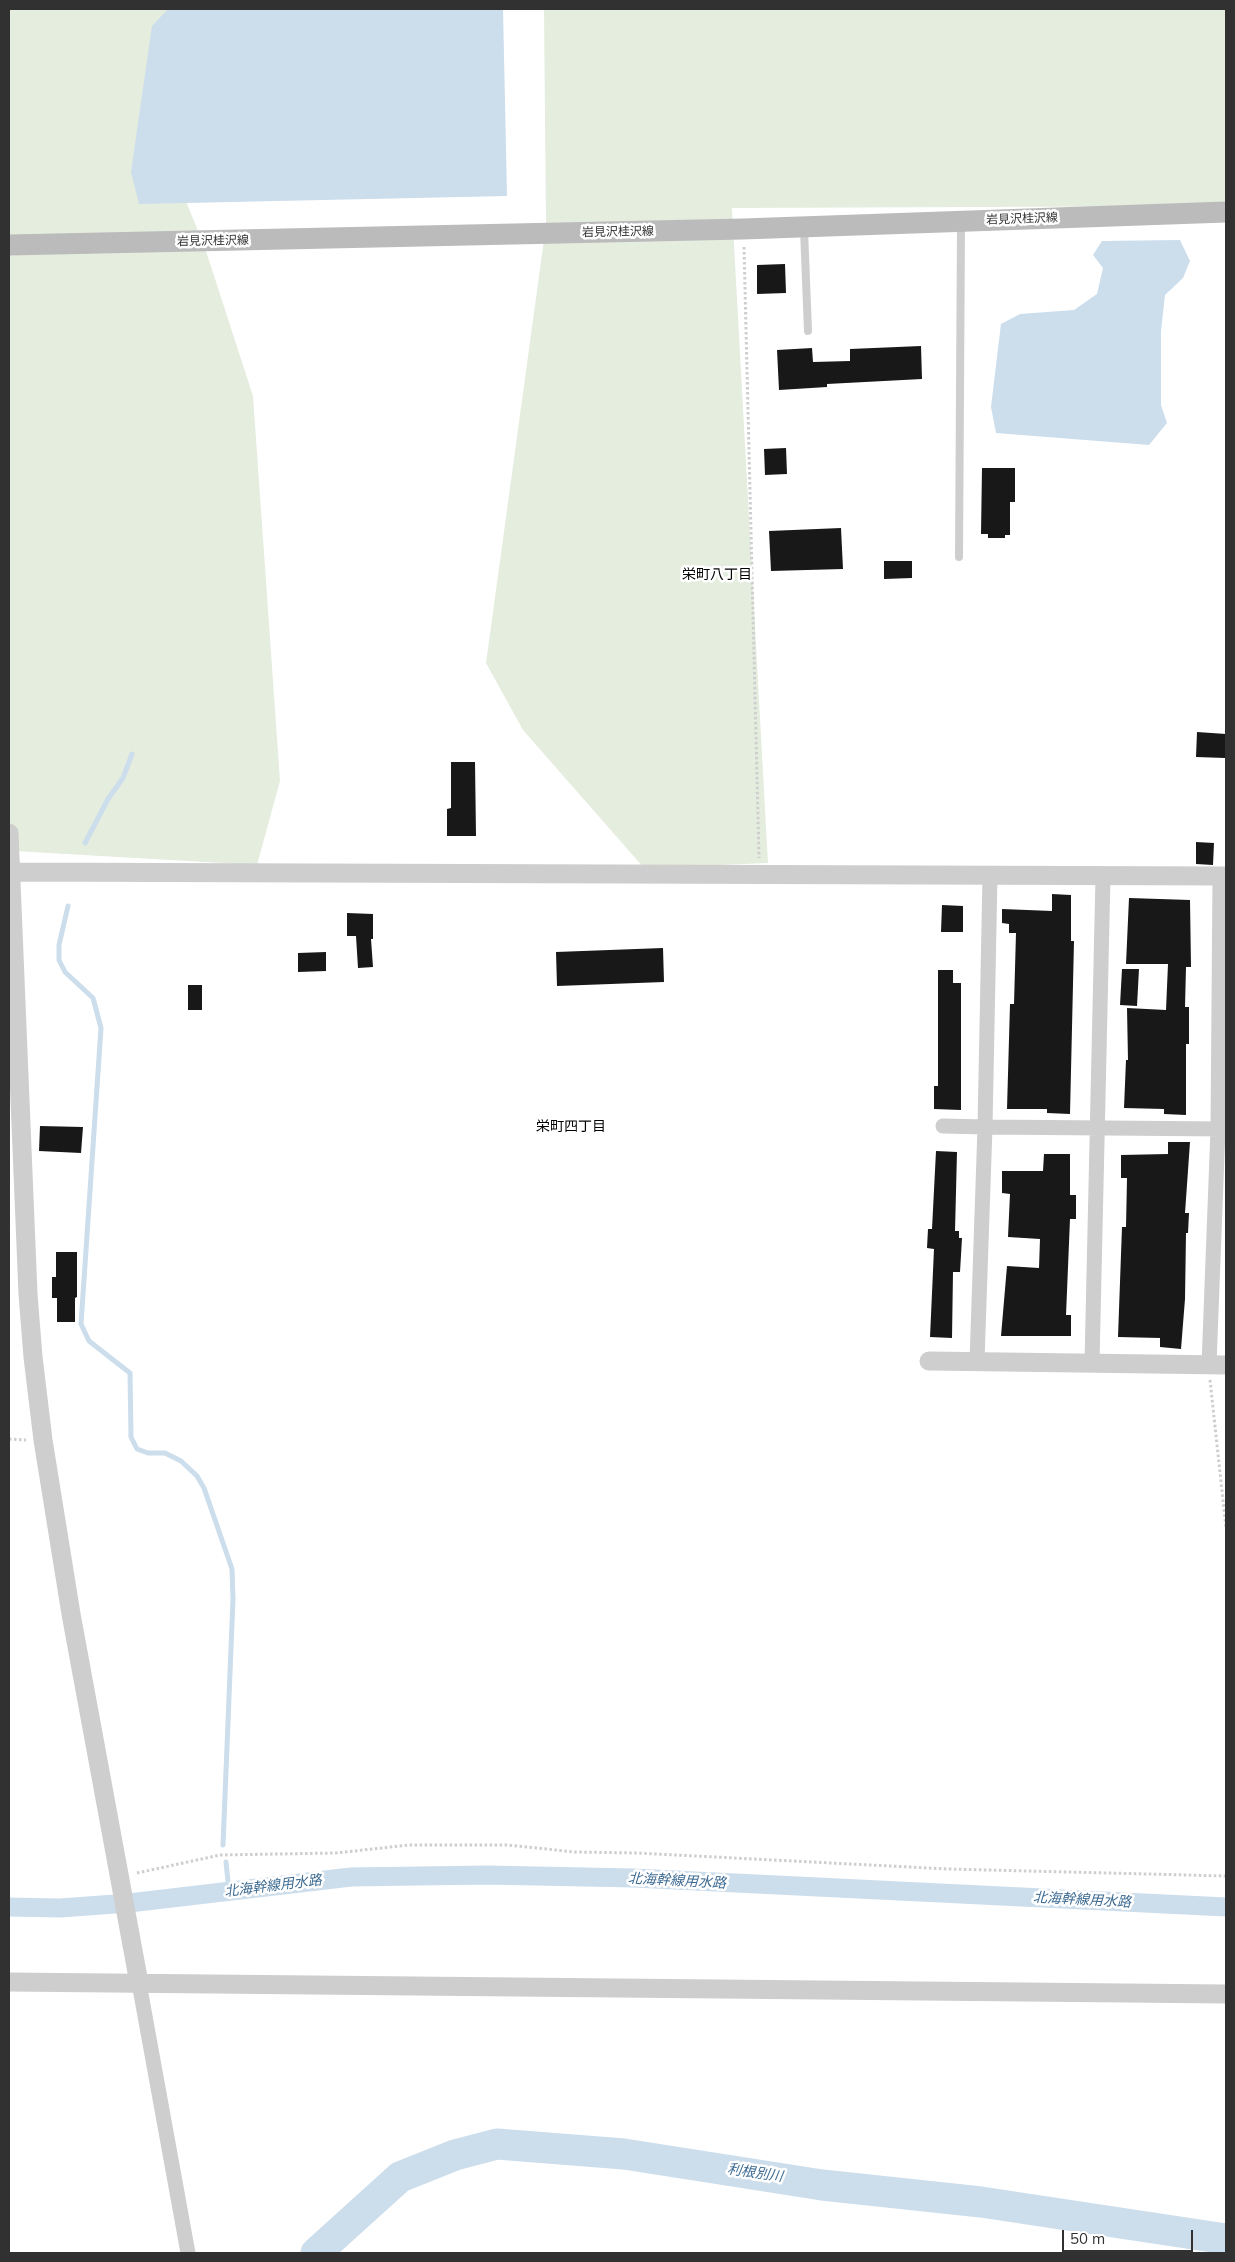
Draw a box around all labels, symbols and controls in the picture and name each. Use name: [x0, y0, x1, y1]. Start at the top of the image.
street label: 岩見沢桂沢線: [986, 211, 1058, 227]
street label: 岩見沢桂沢線: [582, 224, 654, 240]
street label: 岩見沢桂沢線: [177, 233, 249, 249]
district label: 栄町八丁目: [682, 567, 752, 583]
district label: 栄町四丁目: [536, 1119, 606, 1135]
water label: 北海幹線用水路: [628, 1870, 726, 1892]
water label: 北海幹線用水路: [223, 1872, 323, 1900]
water label: 北海幹線用水路: [1033, 1889, 1131, 1911]
water label: 利根別川: [726, 2161, 784, 2185]
scale bar: [1065, 2220, 1196, 2252]
text: 50 m: [1070, 2229, 1105, 2248]

